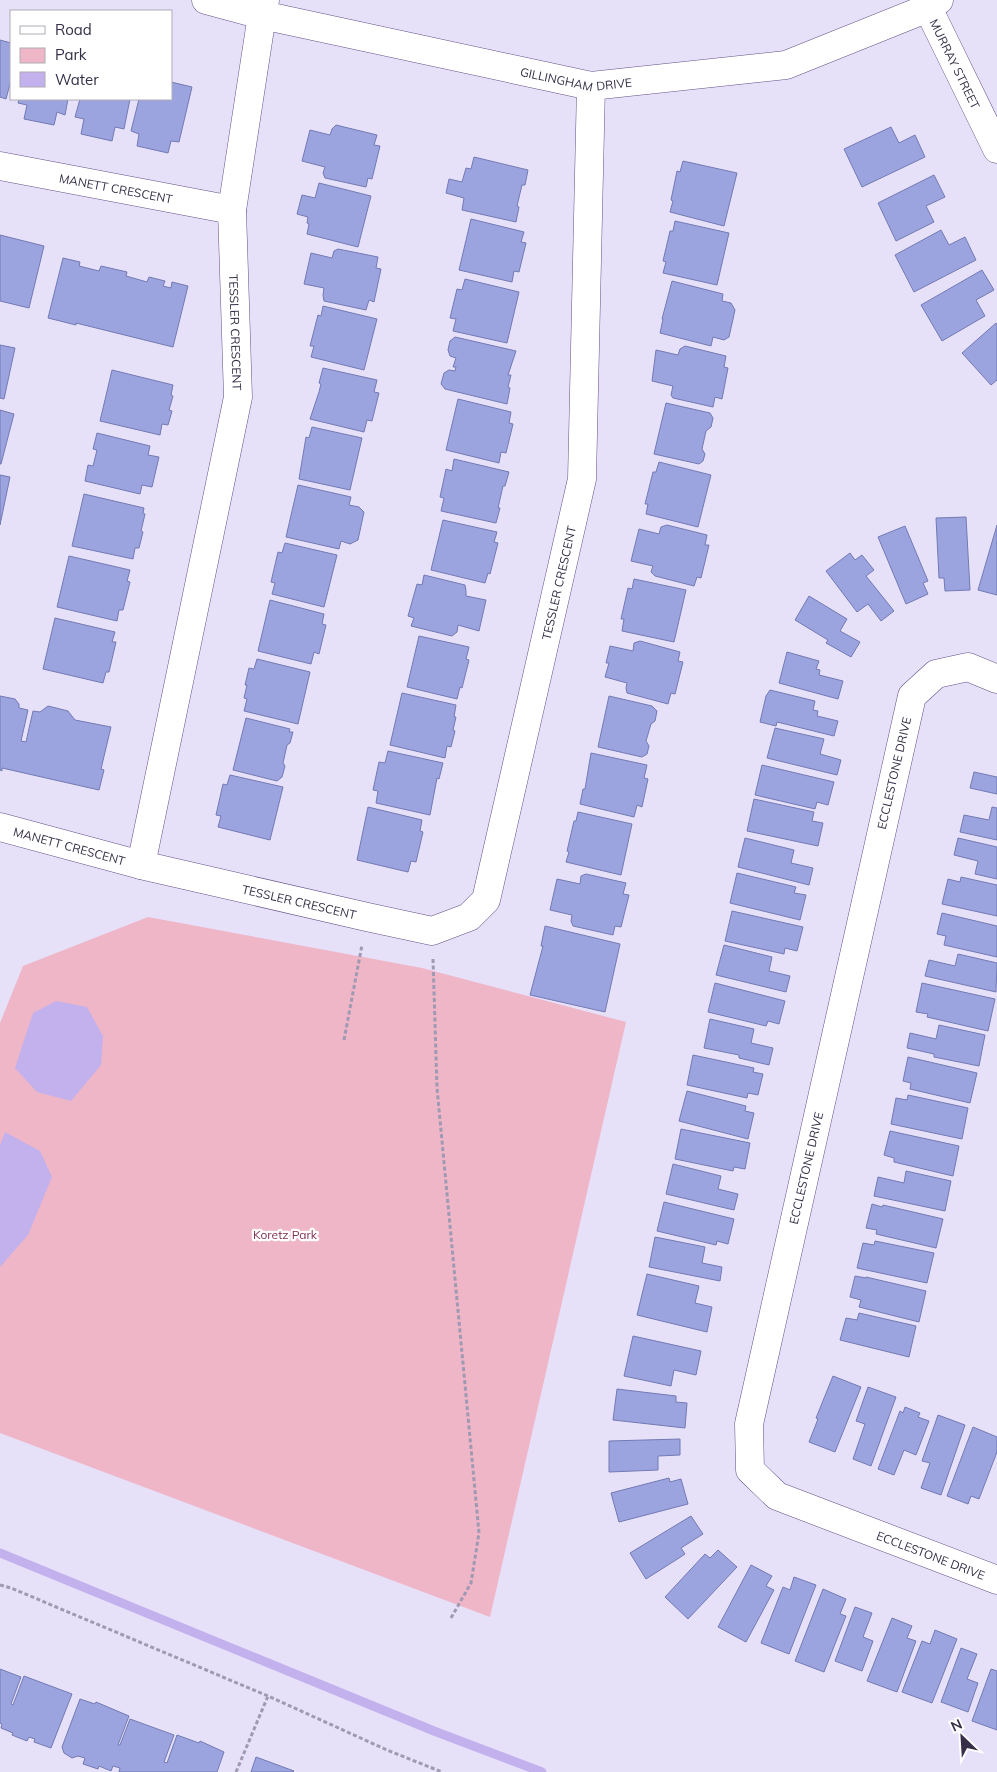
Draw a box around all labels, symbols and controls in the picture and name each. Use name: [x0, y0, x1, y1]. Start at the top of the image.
legend: [10, 10, 172, 100]
street label: MURRAY STREET: [927, 16, 984, 112]
text: Road: [55, 20, 92, 39]
text: Park: [55, 45, 87, 64]
street label: GILLINGHAM DRIVE: [519, 63, 633, 94]
text: Water: [55, 70, 99, 89]
street label: MANETT CRESCENT: [58, 170, 175, 206]
street label: TESSLER CRESCENT: [227, 274, 245, 392]
street label: TESSLER CRESCENT: [538, 523, 579, 641]
street label: ECCLESTONE DRIVE: [874, 715, 914, 831]
street label: MANETT CRESCENT: [12, 824, 128, 868]
street label: TESSLER CRESCENT: [241, 881, 358, 922]
street label: ECCLESTONE DRIVE: [786, 1110, 826, 1226]
park label: Koretz Park: [253, 1227, 318, 1242]
street label: ECCLESTONE DRIVE: [875, 1527, 987, 1582]
north arrow: [937, 1712, 987, 1762]
text: N: [948, 1715, 965, 1736]

